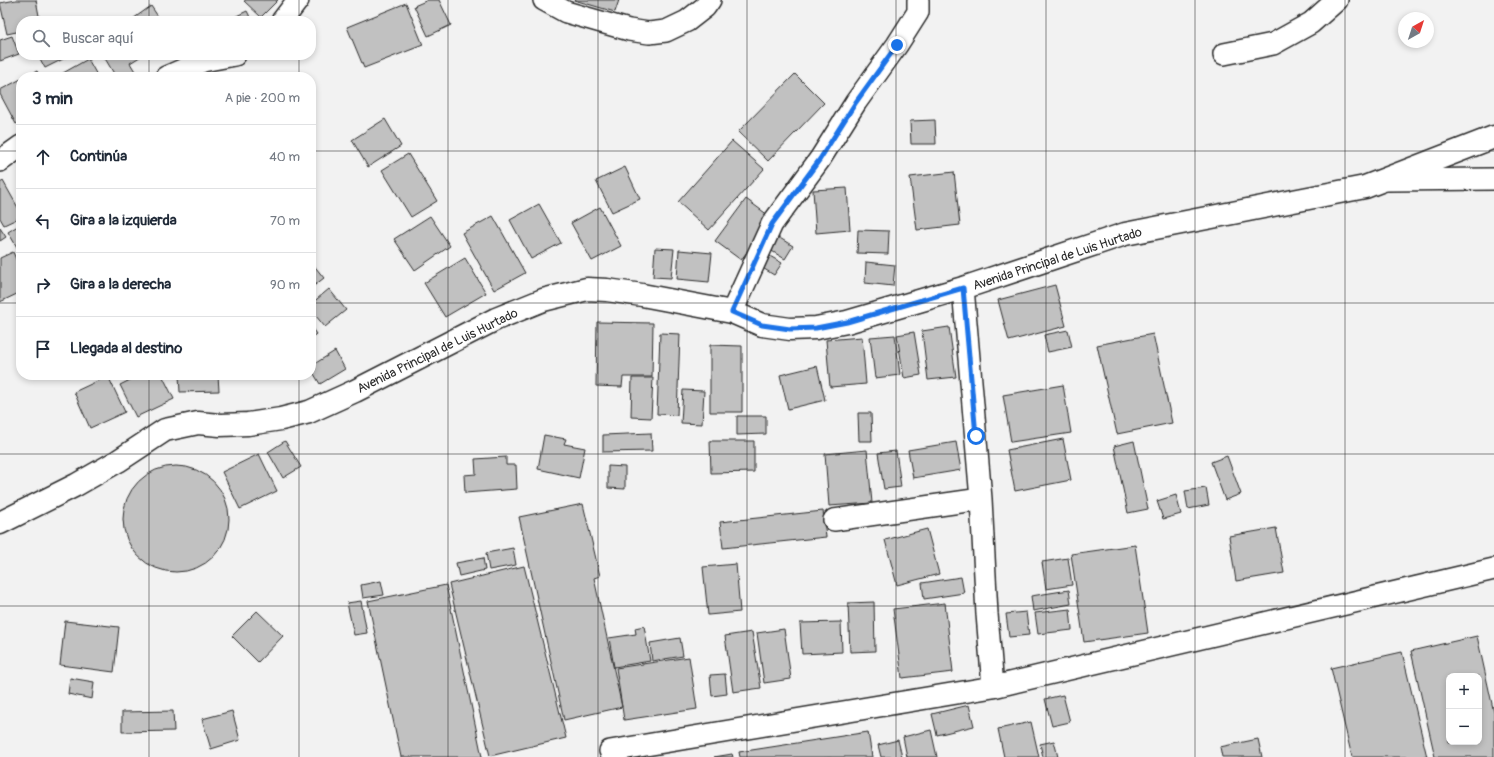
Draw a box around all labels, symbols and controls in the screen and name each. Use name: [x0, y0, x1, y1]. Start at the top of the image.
north arrow: [1398, 12, 1434, 48]
search box: [16, 16, 316, 60]
icon: search: [30, 27, 52, 49]
text: Buscar aquí: [62, 29, 134, 48]
route end: [888, 36, 906, 54]
text: 3 min: [32, 88, 73, 109]
text: A pie · 200 m: [225, 90, 300, 106]
icon: ahead: [32, 146, 54, 168]
text: Continúa: [70, 147, 127, 166]
text: 40 m: [269, 149, 300, 165]
icon: left: [32, 210, 54, 232]
text: Gira a la izquierda: [70, 211, 177, 230]
text: 70 m: [270, 213, 300, 229]
street label: Avenida Principal de Luis Hurtado: [971, 224, 1144, 294]
icon: right: [32, 274, 54, 296]
text: Gira a la derecha: [70, 275, 171, 294]
text: 90 m: [270, 277, 300, 293]
street label: Avenida Principal de Luis Hurtado: [354, 305, 521, 397]
icon: arrive: [32, 338, 54, 360]
text: Llegada al destino: [70, 339, 182, 358]
route start: [967, 427, 985, 445]
map controls: [1446, 673, 1482, 745]
button: +: [1446, 673, 1482, 709]
button: −: [1446, 709, 1482, 745]

